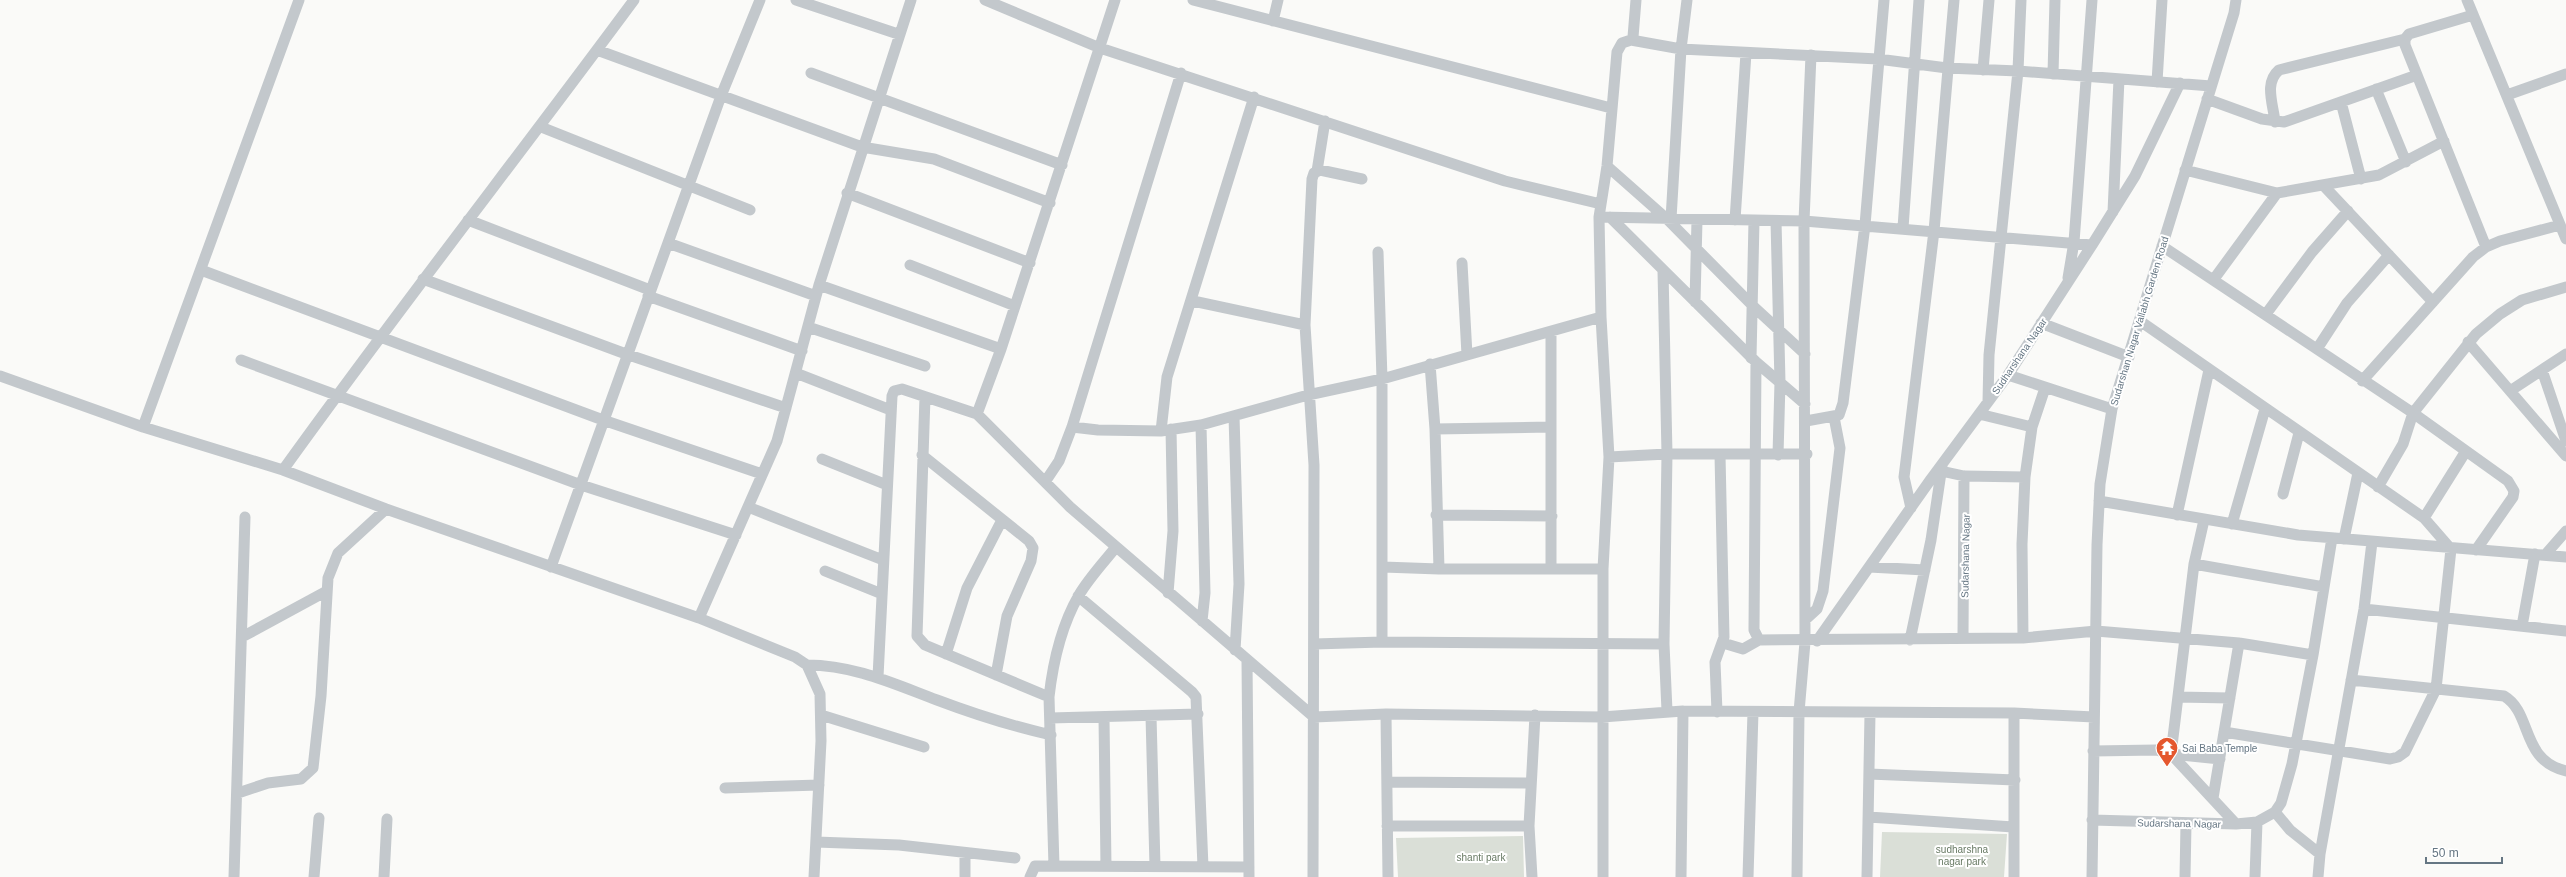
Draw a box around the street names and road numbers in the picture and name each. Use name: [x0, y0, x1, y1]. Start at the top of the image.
street label: Sudarshan Nagar Vallabh Garden Road: [2108, 235, 2171, 407]
street label: Sudharshana Nagar: [1990, 316, 2049, 396]
street label: Sudarshana Nagar: [1959, 513, 1972, 598]
street label: Sudarshana Nagar: [2137, 817, 2222, 830]

